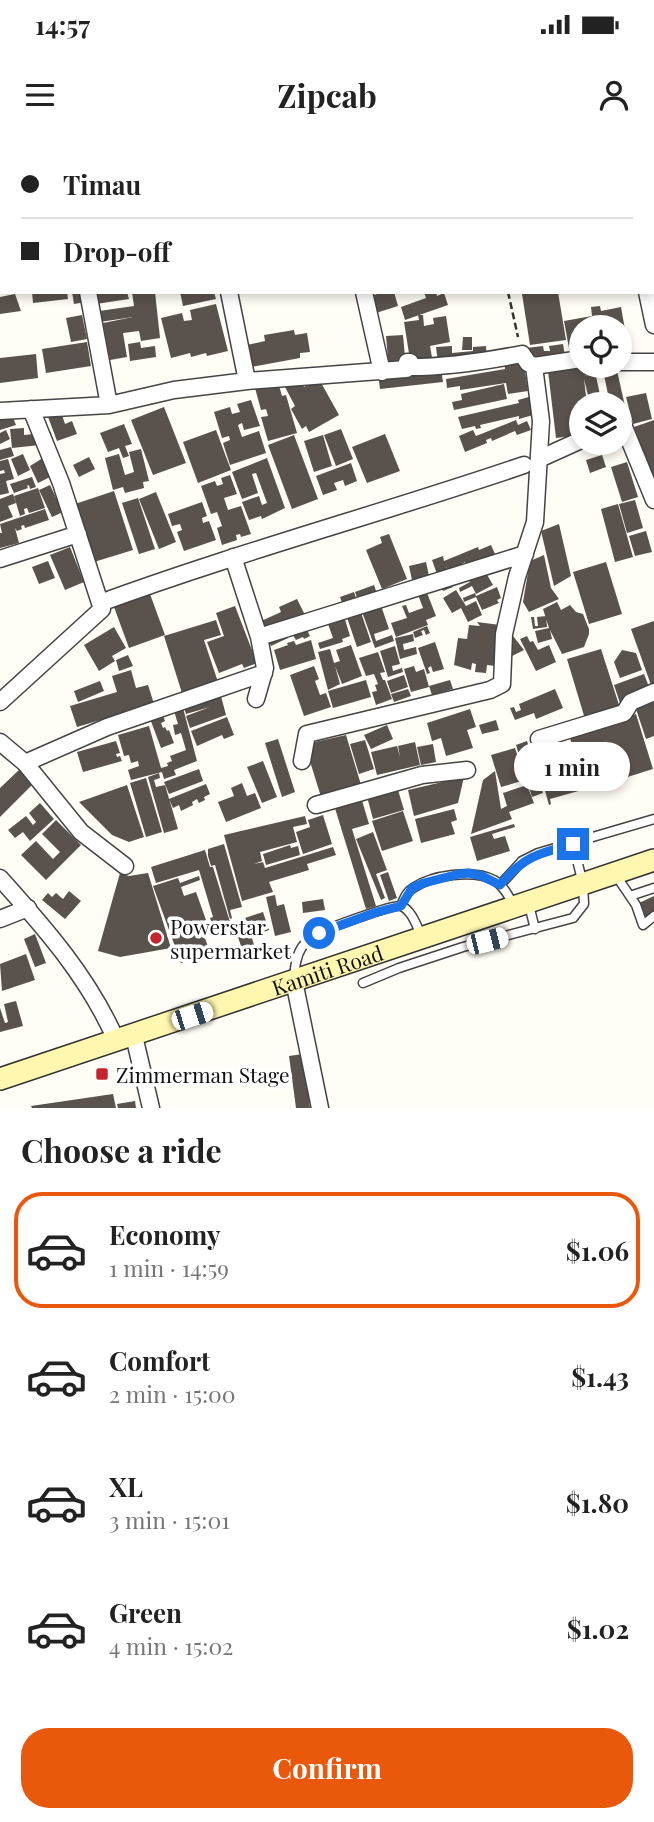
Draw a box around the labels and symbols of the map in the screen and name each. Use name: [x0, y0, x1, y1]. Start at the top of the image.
callout: 1 min: [515, 742, 631, 792]
route end: [557, 828, 589, 860]
place label: Powerstar supermarket: [170, 912, 291, 964]
route start: [303, 917, 335, 949]
car: [465, 926, 510, 956]
marker: Powerstar supermarket: [148, 930, 164, 946]
street label: Kamiti Road: [268, 938, 386, 1001]
car: [169, 1000, 216, 1032]
place label: Zimmerman Stage: [116, 1060, 290, 1088]
marker: Zimmerman Stage: [94, 1066, 110, 1082]

